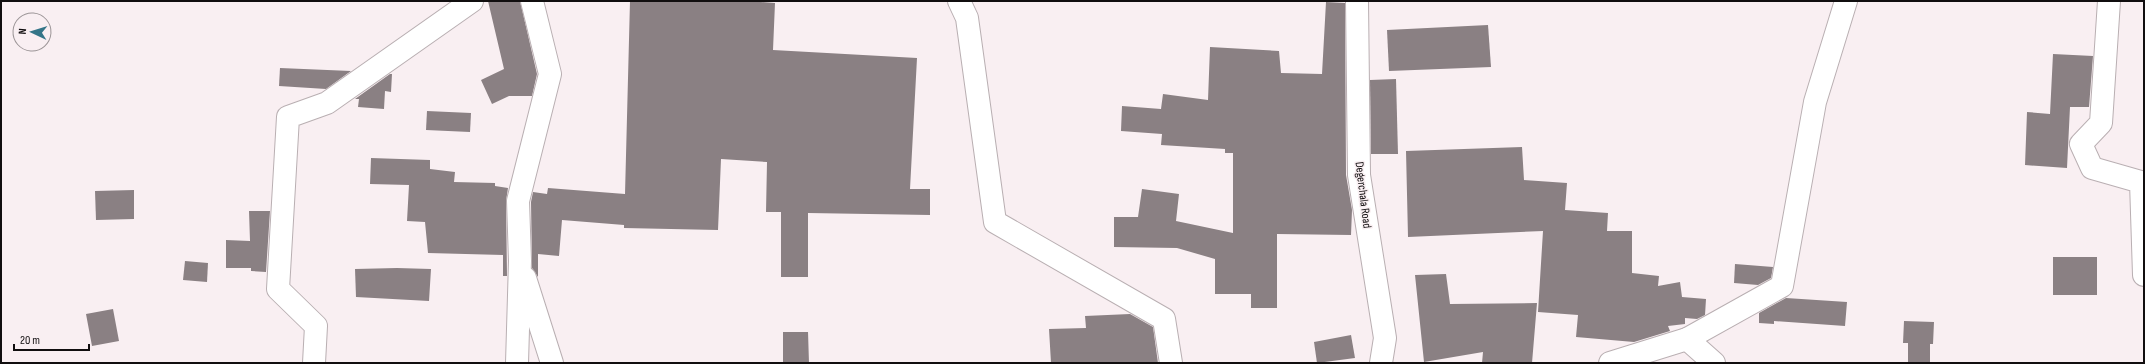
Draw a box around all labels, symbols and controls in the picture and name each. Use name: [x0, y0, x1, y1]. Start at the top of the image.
north arrow: [12, 12, 52, 52]
text: N: [16, 28, 29, 35]
street label: Degerchala Road: [1351, 161, 1375, 229]
scale bar: [14, 326, 89, 352]
text: 20 m: [20, 333, 40, 348]

